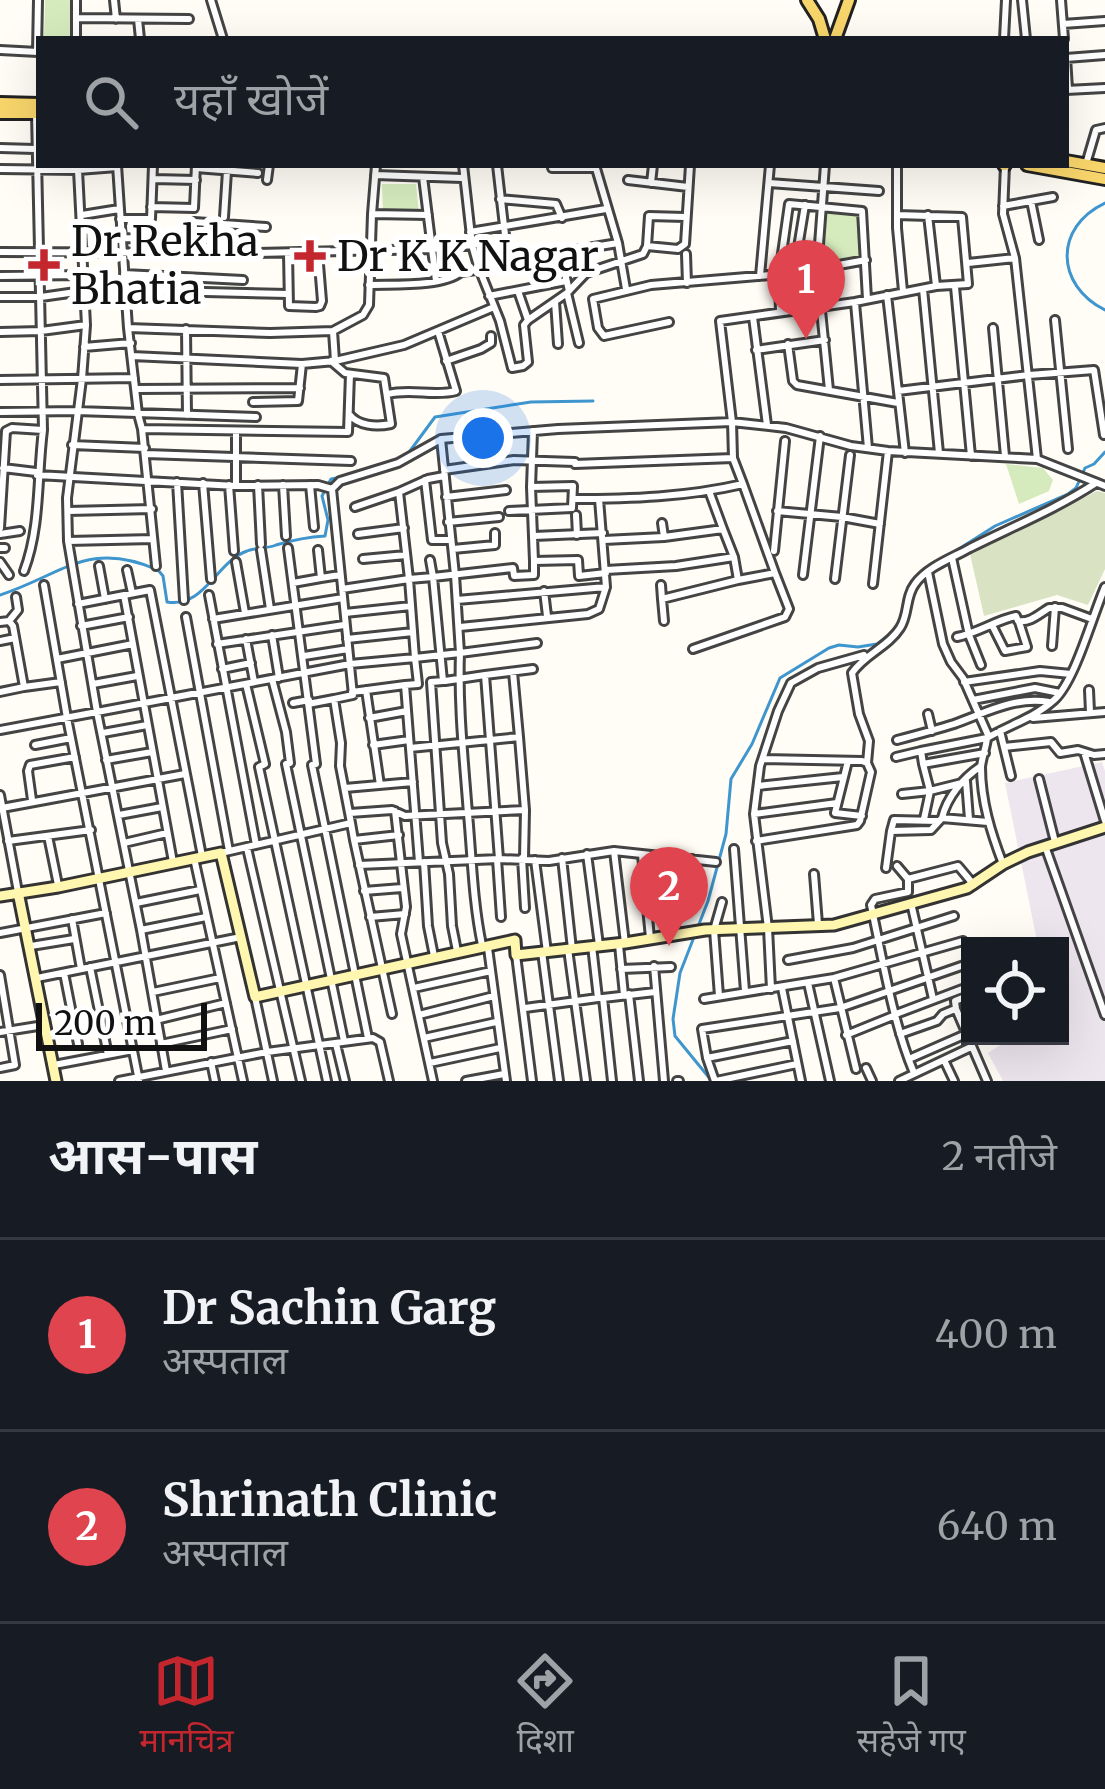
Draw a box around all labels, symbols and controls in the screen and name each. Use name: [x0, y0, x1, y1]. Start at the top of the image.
search box: [36, 36, 1069, 168]
icon: search: [78, 69, 144, 135]
text: यहाँ खोजें: [174, 71, 328, 127]
place label: Dr Rekha Bhatia: [71, 215, 259, 315]
place label: Dr K K Nagar: [337, 230, 599, 283]
marker: Dr K K Nagar: [294, 240, 326, 272]
pin: 1: [767, 240, 845, 339]
marker: Dr Rekha Bhatia: [28, 249, 60, 281]
your location: [453, 408, 513, 468]
pin: 2: [630, 847, 708, 946]
map controls: [961, 937, 1069, 1045]
button: locate: [961, 937, 1069, 1045]
scale bar: [36, 997, 207, 1050]
text: 200 m: [54, 1003, 156, 1044]
text: आस-पास: [48, 1124, 257, 1188]
text: 2 नतीजे: [942, 1132, 1057, 1181]
text: Dr Sachin Garg: [162, 1280, 496, 1336]
text: 1: [78, 1310, 96, 1359]
text: 400 m: [935, 1310, 1057, 1359]
text: अस्पताल: [162, 1336, 288, 1385]
text: Shrinath Clinic: [162, 1472, 497, 1528]
text: 2: [76, 1502, 98, 1551]
text: 640 m: [937, 1502, 1057, 1551]
text: अस्पताल: [162, 1528, 288, 1577]
tab: मानचित्र: [139, 1648, 234, 1765]
tab: दिशा: [512, 1648, 578, 1765]
tab: सहेजे गए: [857, 1648, 966, 1765]

